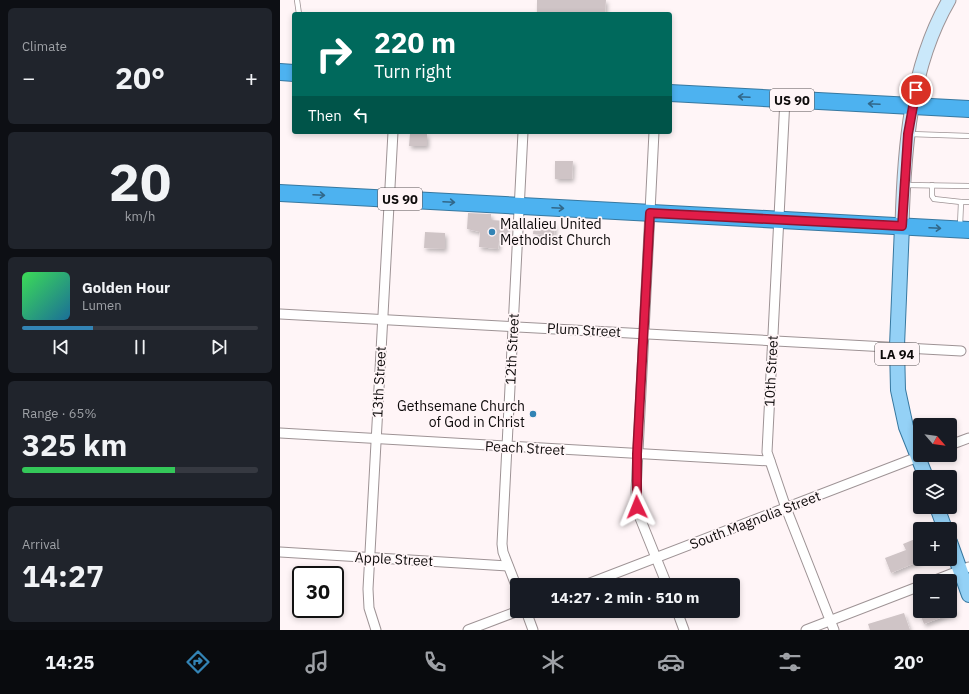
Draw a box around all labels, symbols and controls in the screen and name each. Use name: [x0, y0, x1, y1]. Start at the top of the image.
text: 220 m: [374, 24, 456, 61]
icon: right: [308, 28, 360, 80]
text: Climate: [22, 38, 67, 55]
text: 20°: [115, 58, 165, 97]
text: Turn right: [374, 60, 452, 83]
text: −: [22, 63, 35, 92]
text: +: [245, 63, 258, 92]
pin: [899, 73, 933, 107]
icon: arrive: [905, 79, 927, 101]
road number: US 90: [770, 89, 814, 111]
one-way arrow: [738, 93, 751, 101]
one-way arrow: [868, 101, 881, 108]
icon: left: [350, 104, 372, 126]
text: Then: [308, 106, 342, 125]
text: 20: [109, 148, 171, 215]
road number: US 90: [378, 188, 422, 210]
one-way arrow: [312, 191, 325, 199]
one-way arrow: [442, 198, 455, 206]
one-way arrow: [551, 204, 564, 211]
text: km/h: [125, 208, 155, 225]
place label: Mallalieu United Methodist Church: [500, 215, 611, 249]
one-way arrow: [928, 224, 941, 231]
marker: Mallalieu United Methodist Church: [487, 227, 497, 237]
text: Golden Hour: [82, 278, 170, 297]
text: Lumen: [82, 297, 122, 314]
street label: 12th Street: [501, 313, 523, 385]
street label: Plum Street: [546, 319, 622, 341]
street label: 10th Street: [760, 335, 782, 407]
icon: previous: [50, 336, 72, 358]
icon: pause: [129, 336, 151, 358]
icon: next: [208, 336, 230, 358]
road number: LA 94: [875, 343, 919, 365]
street label: 13th Street: [368, 346, 390, 418]
place label: Gethsemane Church of God in Christ: [397, 397, 525, 431]
text: Range · 65%: [22, 405, 96, 422]
marker: Gethsemane Church of God in Christ: [528, 409, 538, 419]
north arrow: [913, 418, 957, 462]
map controls: [913, 418, 957, 618]
text: 325 km: [22, 425, 127, 464]
street label: Peach Street: [485, 437, 566, 459]
button: layers: [913, 470, 957, 514]
position arrow: [616, 486, 658, 528]
street label: South Magnolia Street: [687, 487, 823, 553]
button: +: [913, 522, 957, 566]
text: Arrival: [22, 536, 60, 553]
street label: Apple Street: [354, 548, 434, 570]
text: 14:27: [22, 556, 104, 595]
speed limit sign: 30: [292, 566, 344, 618]
button: −: [913, 574, 957, 618]
text: 14:27 · 2 min · 510 m: [551, 588, 699, 607]
icon: directions: [184, 648, 212, 676]
icon: music: [303, 648, 331, 676]
icon: phone: [421, 648, 449, 676]
icon: climate: [539, 648, 567, 676]
icon: car: [657, 648, 685, 676]
icon: filters: [776, 648, 804, 676]
text: 14:25: [45, 651, 94, 674]
text: 20°: [894, 651, 924, 674]

